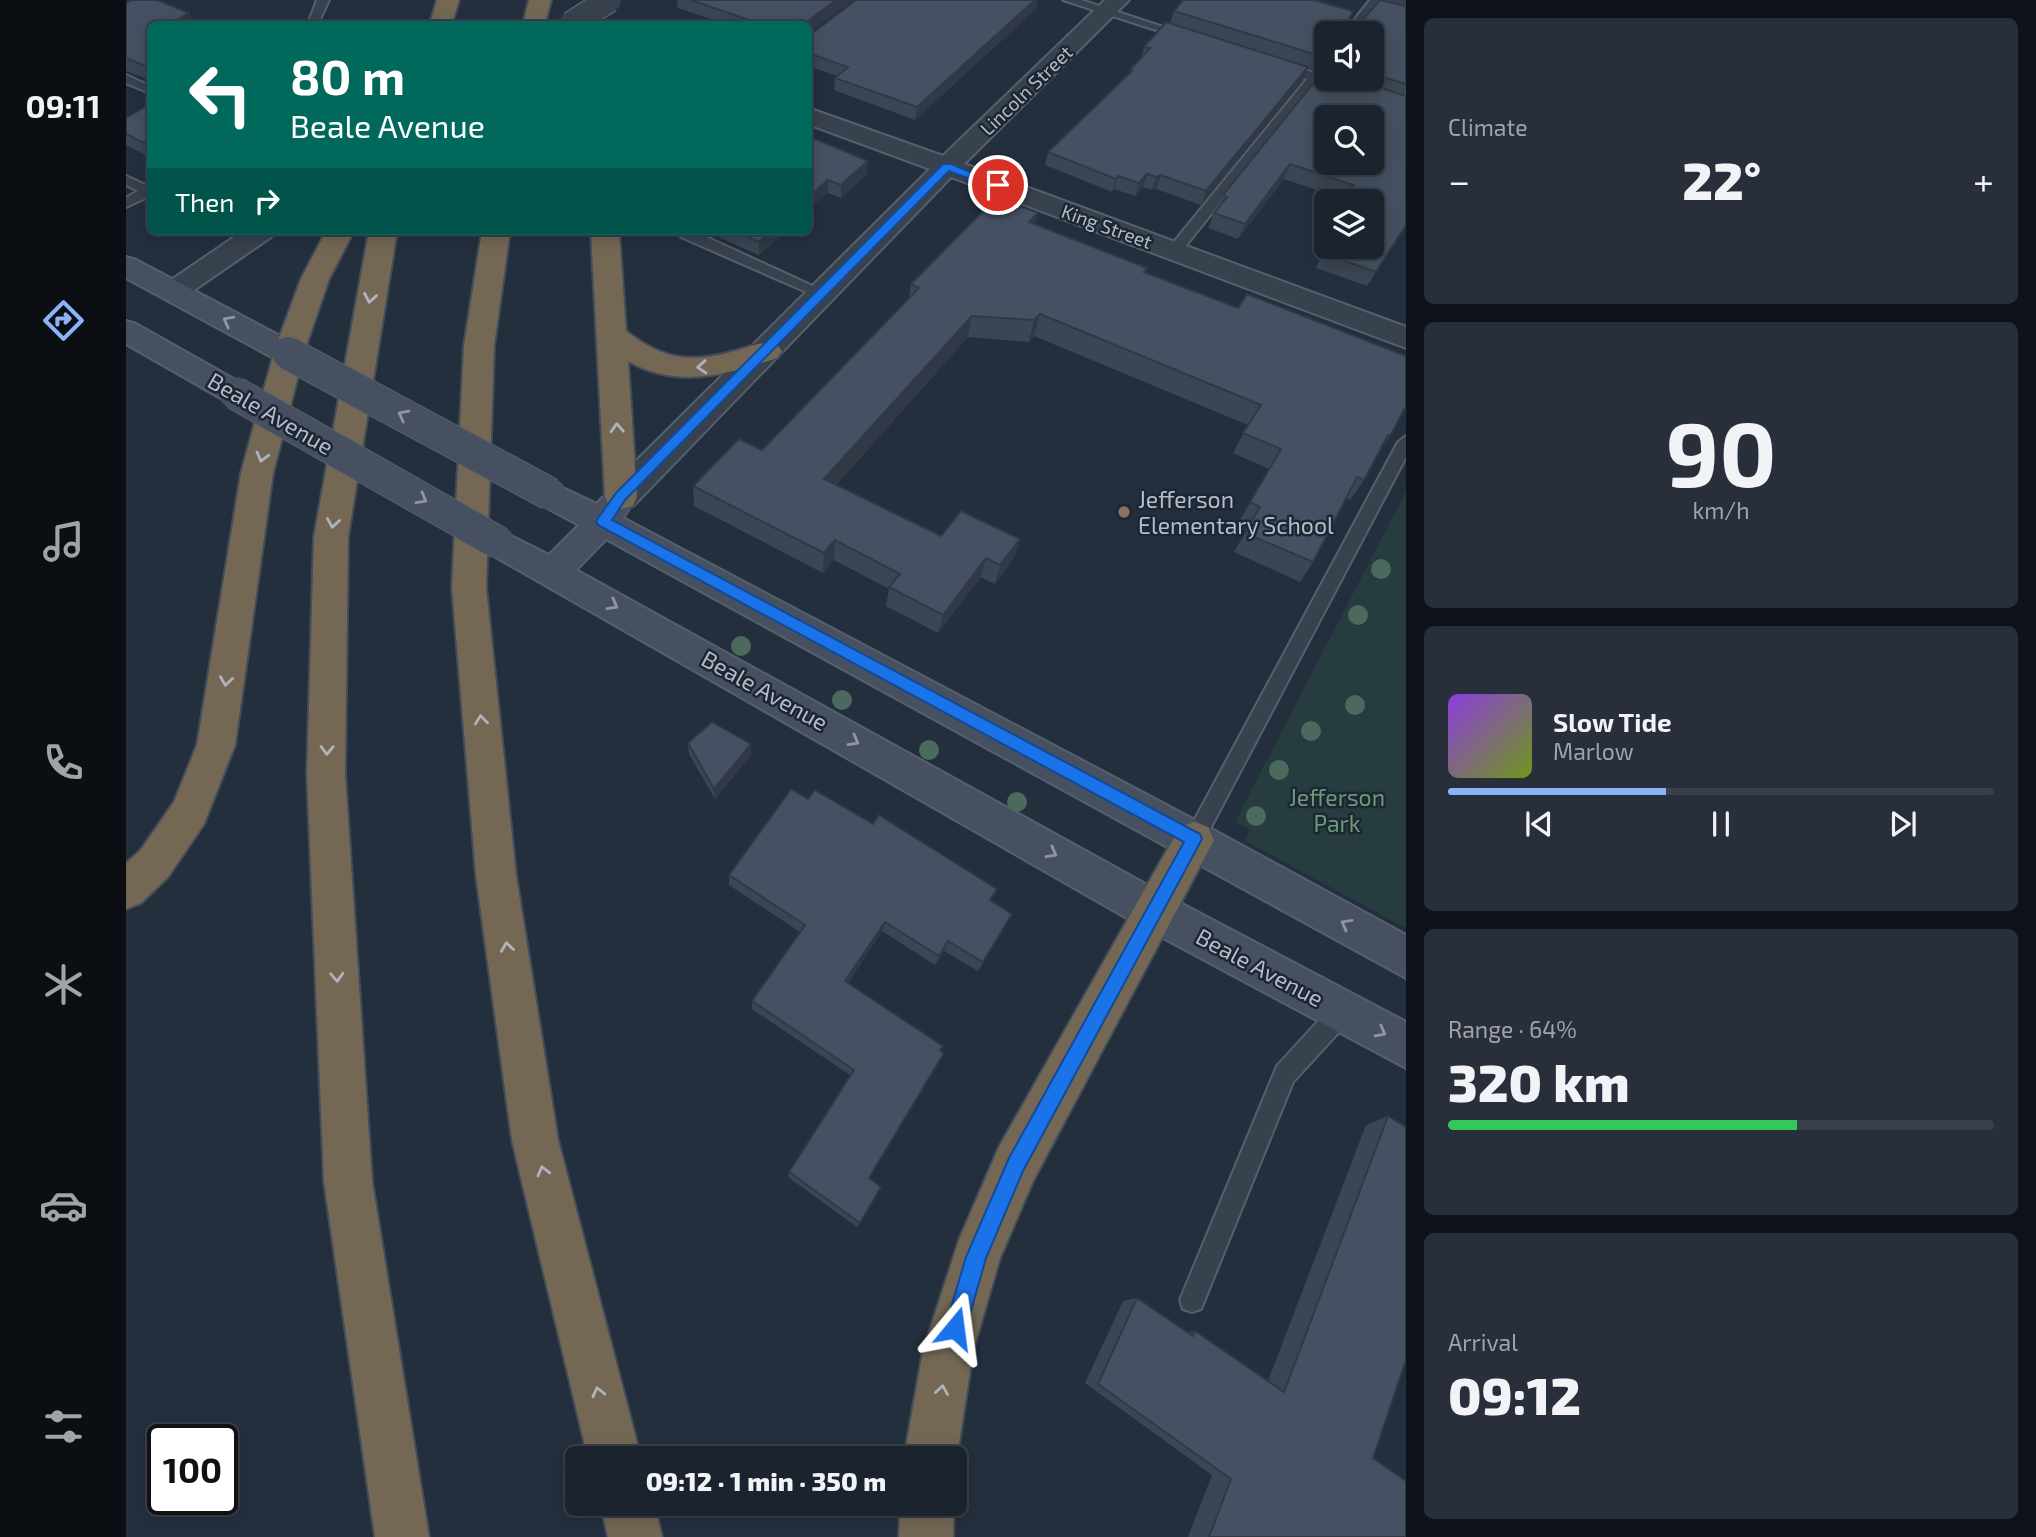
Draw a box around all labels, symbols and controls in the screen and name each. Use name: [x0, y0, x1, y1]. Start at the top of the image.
map controls: [1314, 21, 1384, 259]
button: sound: [1314, 21, 1384, 91]
street label: Lincoln Street: [975, 40, 1077, 140]
text: 80 m: [290, 46, 405, 105]
icon: left: [175, 49, 266, 140]
text: 09:11: [26, 86, 100, 124]
button: search: [1314, 105, 1384, 175]
text: Beale Avenue: [290, 106, 485, 144]
text: Climate: [1448, 113, 1528, 141]
text: 22°: [1682, 148, 1761, 210]
pin: [968, 155, 1028, 215]
text: −: [1448, 157, 1470, 203]
text: +: [1973, 157, 1994, 203]
icon: arrive: [979, 166, 1017, 204]
icon: right: [248, 182, 286, 220]
text: Then: [175, 186, 234, 217]
button: layers: [1314, 189, 1384, 259]
street label: King Street: [1059, 199, 1155, 253]
one-way arrow: [364, 292, 379, 304]
icon: directions: [39, 296, 88, 345]
one-way arrow: [223, 316, 236, 329]
one-way arrow: [696, 360, 707, 375]
street label: Beale Avenue: [203, 366, 339, 460]
text: 90: [1665, 396, 1777, 505]
one-way arrow: [398, 410, 411, 423]
one-way arrow: [610, 423, 625, 434]
one-way arrow: [256, 451, 270, 463]
place label: Jefferson Elementary School: [1138, 485, 1334, 539]
one-way arrow: [415, 491, 427, 504]
text: km/h: [1692, 496, 1750, 524]
marker: Jefferson Elementary School: [1116, 504, 1132, 520]
icon: music: [39, 517, 88, 566]
one-way arrow: [326, 517, 341, 529]
one-way arrow: [606, 597, 619, 610]
street label: Beale Avenue: [697, 644, 833, 736]
one-way arrow: [218, 675, 233, 687]
text: Slow Tide: [1553, 706, 1672, 737]
one-way arrow: [474, 715, 489, 726]
one-way arrow: [847, 733, 859, 746]
text: Marlow: [1553, 737, 1634, 765]
icon: phone: [39, 738, 88, 787]
one-way arrow: [319, 745, 334, 756]
park label: Jefferson Park: [1289, 783, 1385, 837]
icon: previous: [1520, 805, 1558, 843]
icon: pause: [1702, 805, 1740, 843]
icon: next: [1884, 805, 1922, 843]
one-way arrow: [1045, 845, 1057, 858]
one-way arrow: [1341, 919, 1354, 932]
street label: Beale Avenue: [1192, 922, 1328, 1012]
one-way arrow: [499, 941, 514, 952]
icon: climate: [39, 960, 88, 1009]
one-way arrow: [330, 972, 345, 983]
text: Range · 64%: [1448, 1015, 1577, 1043]
one-way arrow: [1373, 1024, 1386, 1038]
text: 320 km: [1448, 1050, 1630, 1112]
one-way arrow: [537, 1165, 551, 1177]
icon: car: [39, 1181, 88, 1230]
position arrow: [918, 1291, 992, 1365]
text: Arrival: [1448, 1328, 1518, 1356]
text: 09:12: [1448, 1363, 1581, 1425]
one-way arrow: [934, 1384, 949, 1396]
one-way arrow: [592, 1386, 606, 1398]
icon: filters: [39, 1402, 88, 1451]
speed limit sign: 100: [147, 1424, 238, 1515]
text: 09:12 · 1 min · 350 m: [646, 1465, 886, 1496]

